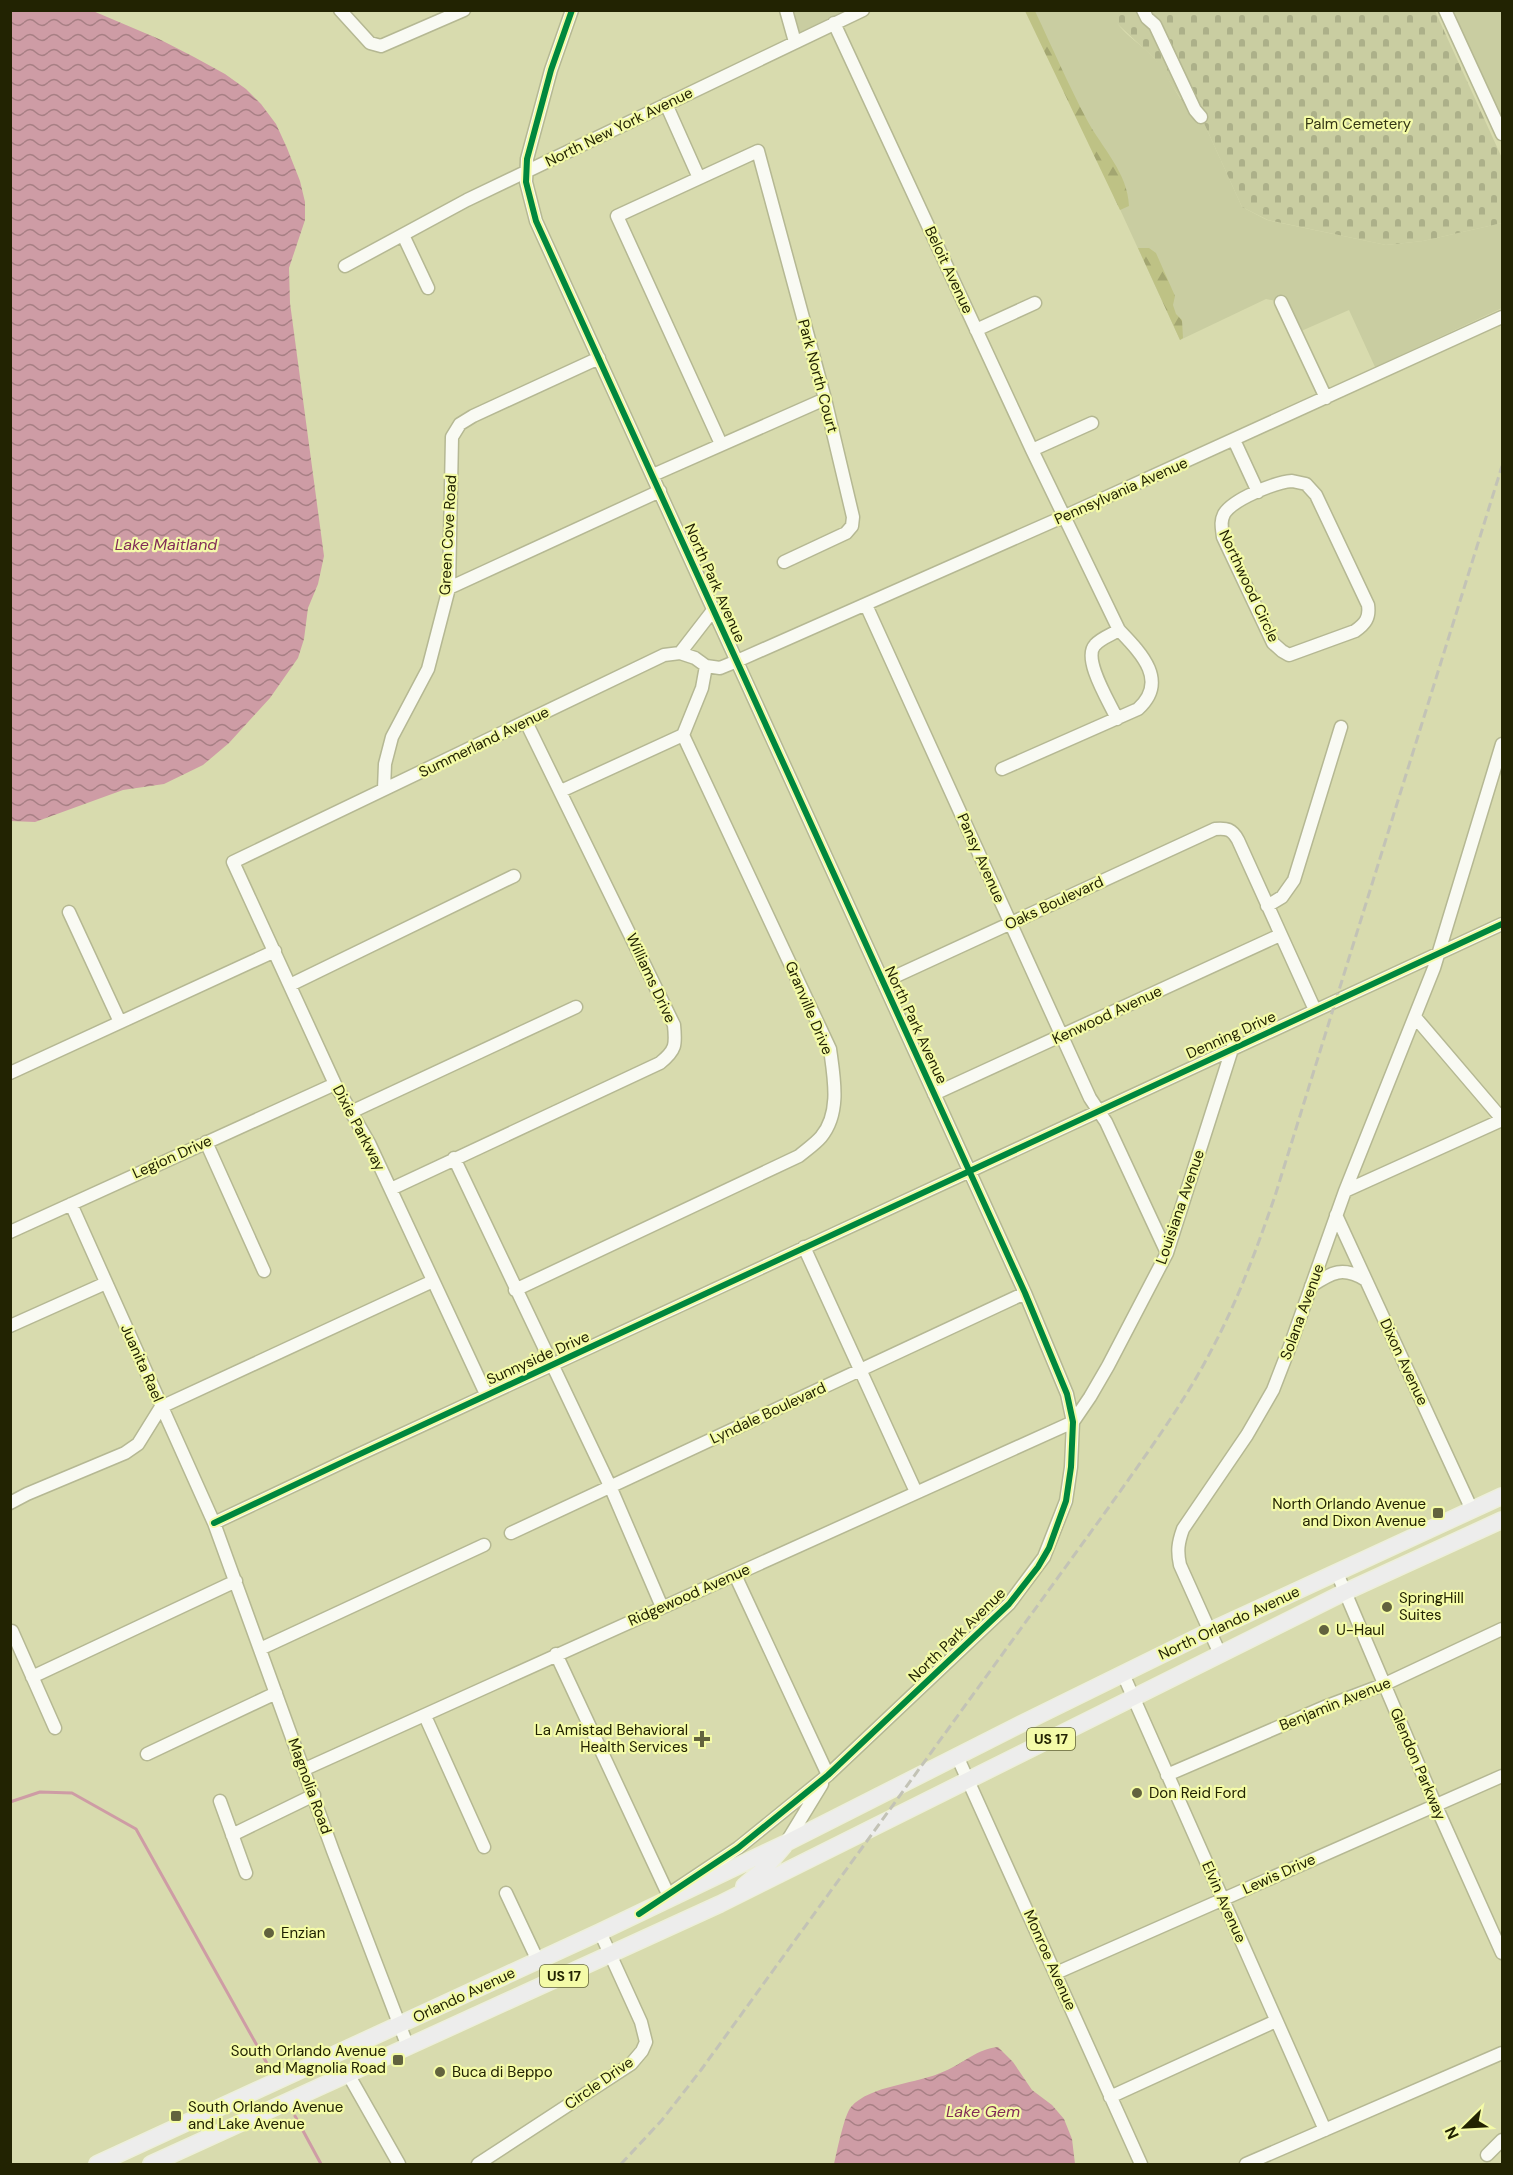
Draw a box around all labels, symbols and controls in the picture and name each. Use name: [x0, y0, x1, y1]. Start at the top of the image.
street label: North New York Avenue: [542, 83, 696, 171]
park label: Palm Cemetery: [1305, 114, 1412, 134]
street label: Beloit Avenue: [920, 223, 978, 317]
street label: Park North Court: [793, 317, 843, 435]
street label: Pennsylvania Avenue: [1051, 453, 1191, 529]
street label: Green Cove Road: [435, 474, 461, 596]
street label: North Park Avenue: [680, 521, 750, 645]
street label: Northwood Circle: [1214, 527, 1284, 645]
water label: Lake Maitland: [115, 534, 218, 555]
street label: Summerland Avenue: [416, 702, 552, 782]
street label: Pansy Avenue: [952, 810, 1010, 906]
street label: Oaks Boulevard: [1001, 871, 1107, 935]
street label: Williams Drive: [621, 930, 681, 1026]
street label: Granville Drive: [780, 958, 838, 1058]
street label: North Park Avenue: [880, 963, 952, 1087]
street label: Kenwood Avenue: [1049, 981, 1165, 1049]
street label: Denning Drive: [1183, 1006, 1279, 1064]
street label: Dixie Parkway: [328, 1082, 390, 1175]
street label: Legion Drive: [129, 1131, 215, 1183]
street label: Louisiana Avenue: [1151, 1147, 1209, 1267]
street label: Solana Avenue: [1275, 1261, 1329, 1363]
street label: Dixon Avenue: [1375, 1315, 1433, 1409]
street label: Juanita Rael: [116, 1321, 168, 1405]
street label: Sunnyside Drive: [483, 1326, 593, 1390]
street label: Lyndale Boulevard: [707, 1377, 829, 1449]
place label: North Orlando Avenue and Dixon Avenue: [1272, 1494, 1426, 1531]
marker: North Orlando Avenue and Dixon Avenue: [1431, 1506, 1445, 1520]
street label: Ridgewood Avenue: [625, 1559, 753, 1631]
street label: North Orlando Avenue: [1155, 1581, 1303, 1665]
street label: North Park Avenue: [904, 1583, 1010, 1687]
place label: SpringHill Suites: [1399, 1588, 1464, 1625]
marker: SpringHill Suites: [1380, 1600, 1394, 1614]
place label: U-Haul: [1336, 1620, 1384, 1640]
marker: U-Haul: [1317, 1623, 1331, 1637]
street label: Benjamin Avenue: [1276, 1673, 1394, 1735]
street label: Glendon Parkway: [1385, 1705, 1451, 1824]
place label: La Amistad Behavioral Health Services: [535, 1720, 688, 1757]
road number: US 17: [1027, 1728, 1075, 1750]
marker: La Amistad Behavioral Health Services: [693, 1730, 711, 1748]
street label: Magnolia Road: [283, 1735, 337, 1837]
place label: Don Reid Ford: [1149, 1783, 1246, 1803]
marker: Don Reid Ford: [1130, 1786, 1144, 1800]
street label: Lewis Drive: [1239, 1849, 1319, 1899]
street label: Elvin Avenue: [1197, 1858, 1251, 1946]
street label: Monroe Avenue: [1019, 1907, 1081, 2013]
place label: Enzian: [281, 1923, 325, 1943]
marker: Enzian: [262, 1926, 276, 1940]
street label: Orlando Avenue: [410, 1963, 518, 2027]
road number: US 17: [540, 1965, 588, 1987]
place label: South Orlando Avenue and Magnolia Road: [231, 2041, 386, 2078]
street label: Circle Drive: [561, 2052, 637, 2114]
marker: South Orlando Avenue and Magnolia Road: [391, 2053, 405, 2067]
place label: Buca di Beppo: [452, 2062, 553, 2082]
marker: Buca di Beppo: [433, 2065, 447, 2079]
place label: South Orlando Avenue and Lake Avenue: [188, 2097, 343, 2134]
north arrow: [1435, 2097, 1495, 2157]
water label: Lake Gem: [946, 2101, 1020, 2122]
marker: South Orlando Avenue and Lake Avenue: [169, 2109, 183, 2123]
text: N: [1440, 2123, 1464, 2142]

